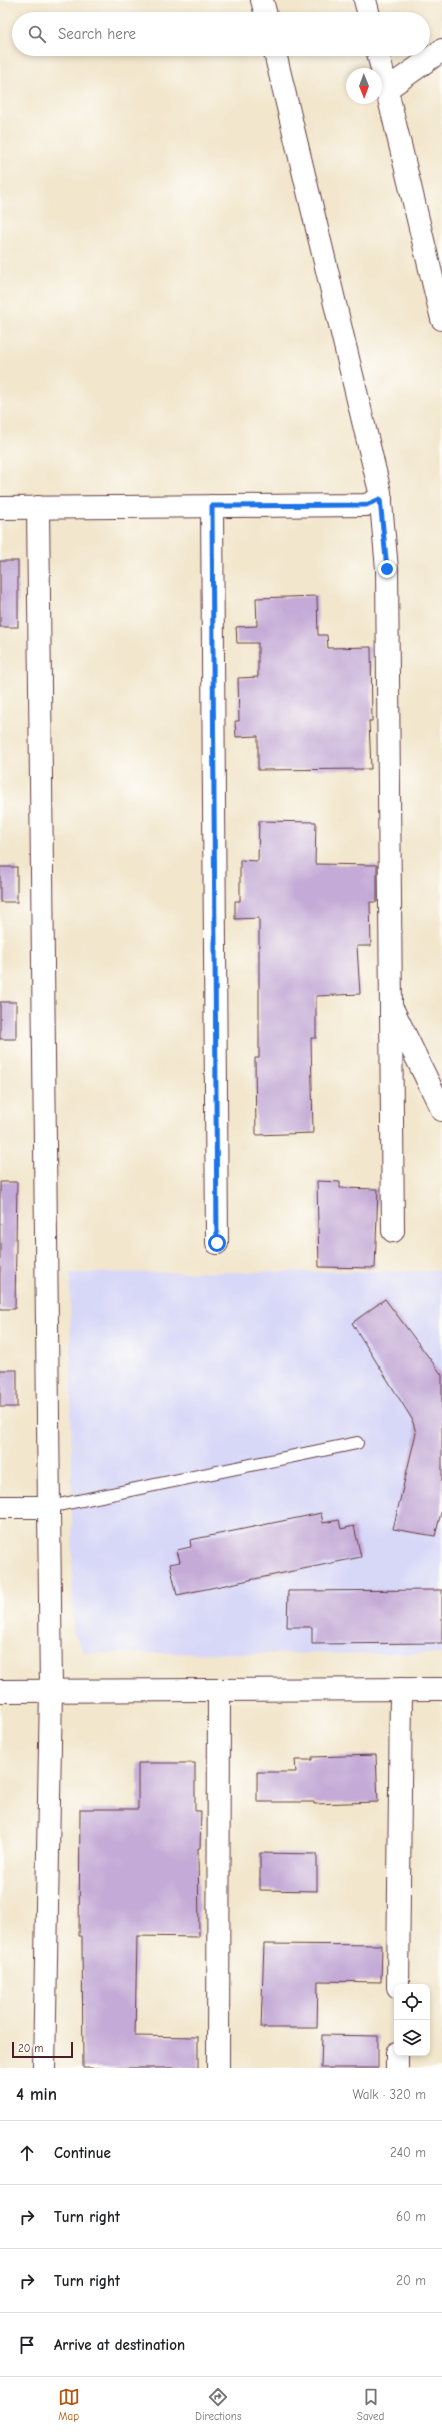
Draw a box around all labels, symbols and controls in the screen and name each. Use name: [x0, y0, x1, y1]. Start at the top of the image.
search box: [12, 12, 430, 56]
icon: search: [26, 23, 48, 45]
text: Search here: [58, 25, 136, 43]
north arrow: [346, 68, 382, 104]
route end: [378, 560, 396, 578]
route start: [208, 1234, 226, 1252]
map controls: [394, 1984, 430, 2056]
button: locate: [394, 1984, 430, 2020]
button: layers: [394, 2020, 430, 2056]
scale bar: [12, 2040, 73, 2059]
text: 20 m: [18, 2042, 43, 2055]
text: 4 min: [16, 2085, 57, 2104]
text: Walk · 320 m: [352, 2087, 426, 2102]
icon: ahead: [16, 2142, 38, 2164]
text: Continue: [54, 2144, 111, 2162]
text: 240 m: [390, 2145, 426, 2160]
icon: right: [16, 2206, 38, 2228]
text: Turn right: [54, 2208, 120, 2226]
text: 60 m: [396, 2209, 426, 2224]
icon: right: [16, 2270, 38, 2292]
text: Turn right: [54, 2272, 120, 2290]
text: 20 m: [396, 2273, 426, 2288]
icon: arrive: [16, 2334, 38, 2356]
text: Arrive at destination: [54, 2336, 185, 2354]
tab: Map: [58, 2386, 80, 2423]
tab: Directions: [195, 2386, 242, 2423]
tab: Saved: [357, 2386, 384, 2423]

